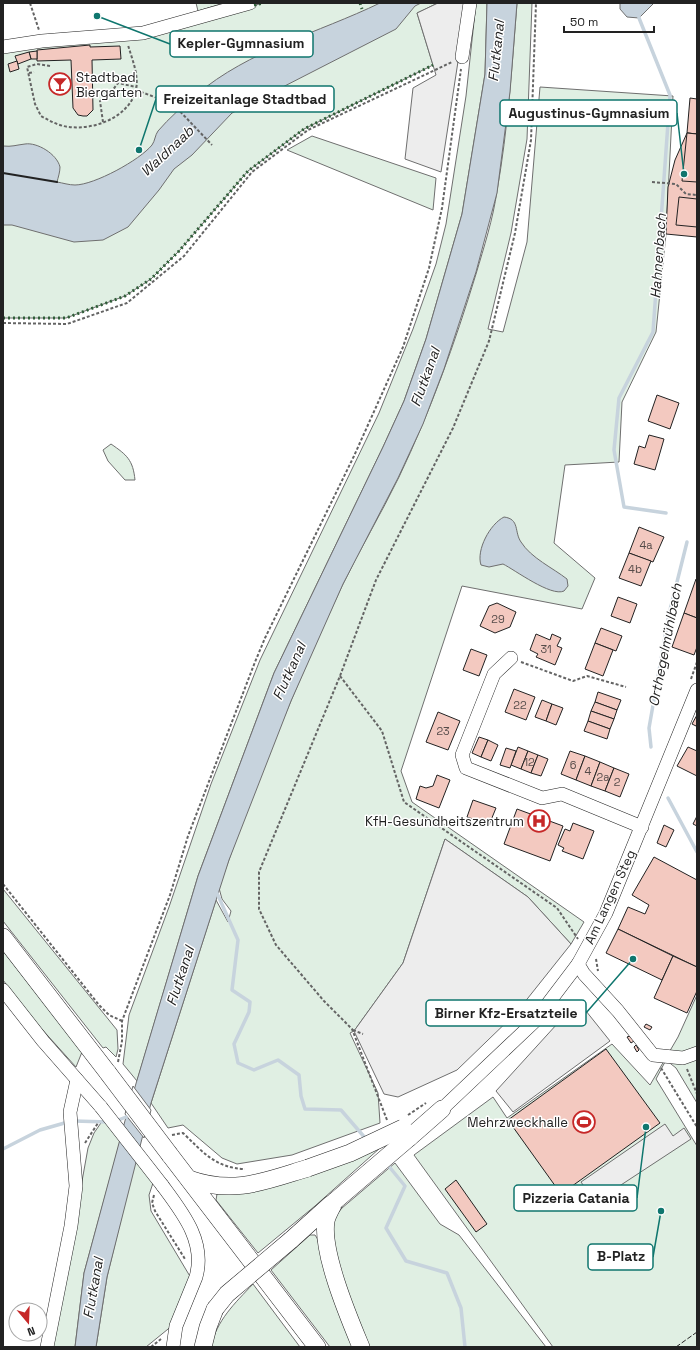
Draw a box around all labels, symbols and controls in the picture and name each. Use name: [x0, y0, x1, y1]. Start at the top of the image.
scale bar: [564, 8, 654, 34]
text: 50 m: [570, 14, 598, 30]
water label: Flutkanal: [484, 18, 508, 83]
callout: Kepler-Gymnasium: [170, 31, 313, 57]
text: Kepler-Gymnasium: [178, 34, 305, 52]
place label: Stadtbad Biergarten: [76, 69, 142, 101]
bar icon: Stadtbad Biergarten: [47, 71, 73, 97]
callout: Freizeitanlage Stadtbad: [156, 86, 334, 112]
text: Freizeitanlage Stadtbad: [164, 90, 326, 108]
callout: Augustinus-Gymnasium: [500, 100, 677, 126]
text: Augustinus-Gymnasium: [508, 104, 670, 122]
water label: Waldnaab: [137, 121, 198, 180]
water label: Hahnenbach: [646, 213, 670, 299]
water label: Flutkanal: [406, 344, 445, 409]
house number: 4a: [639, 538, 653, 552]
house number: 4b: [628, 562, 642, 576]
water label: Orthegelmühlbach: [644, 582, 686, 708]
house number: 29: [491, 612, 505, 626]
water label: Flutkanal: [268, 638, 310, 703]
house number: 31: [540, 642, 552, 656]
house number: 22: [513, 698, 527, 712]
house number: 23: [436, 724, 450, 738]
house number: 12: [523, 755, 535, 769]
house number: 6: [570, 758, 577, 772]
house number: 4: [585, 764, 592, 778]
house number: 2a: [597, 770, 610, 784]
house number: 2: [614, 775, 621, 789]
hospital icon: KfH-Gesundheitszentrum: [526, 808, 552, 834]
place label: KfH-Gesundheitszentrum: [365, 813, 524, 830]
street label: Am Langen Steg: [581, 847, 639, 947]
water label: Flutkanal: [162, 942, 199, 1008]
callout: Birner Kfz-Ersatzteile: [426, 1000, 586, 1026]
text: Birner Kfz-Ersatzteile: [434, 1004, 578, 1022]
sports icon: Mehrzweckhalle: [571, 1109, 597, 1135]
place label: Mehrzweckhalle: [467, 1114, 568, 1131]
callout: Pizzeria Catania: [514, 1185, 637, 1211]
text: Pizzeria Catania: [522, 1189, 630, 1207]
callout: B-Platz: [588, 1244, 653, 1270]
text: B-Platz: [597, 1247, 645, 1265]
water label: Flutkanal: [79, 1255, 107, 1320]
north arrow: [8, 1302, 48, 1342]
text: N: [25, 1324, 37, 1339]

